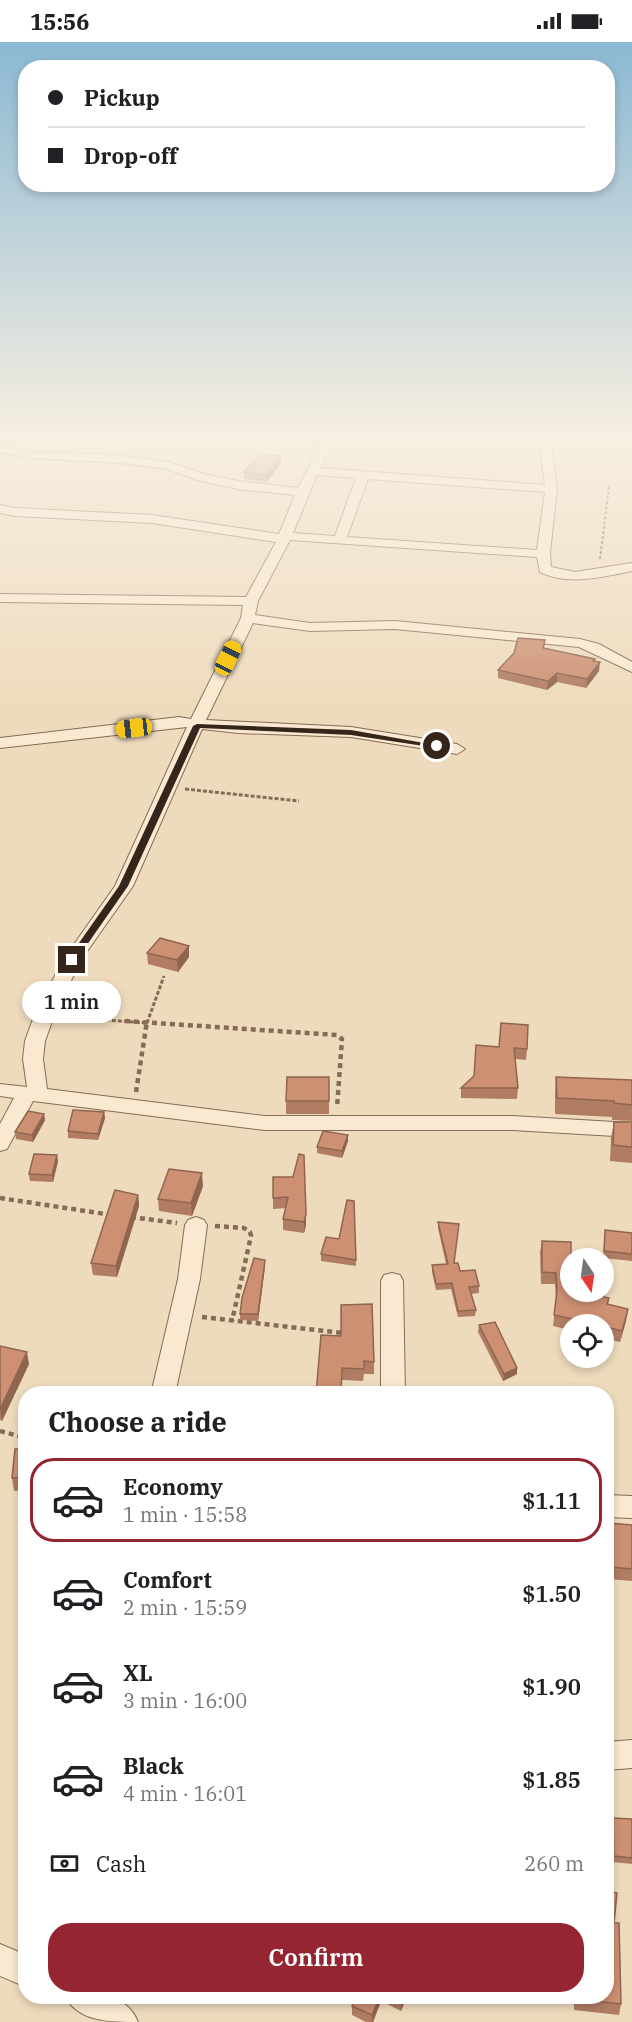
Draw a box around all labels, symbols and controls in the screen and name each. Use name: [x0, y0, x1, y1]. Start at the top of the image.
text: 15:56: [30, 7, 89, 36]
text: Pickup: [84, 83, 160, 112]
text: Drop-off: [84, 141, 178, 170]
car: [212, 638, 244, 678]
car: [115, 717, 153, 739]
route start: [423, 732, 450, 759]
route end: [58, 946, 85, 973]
callout: 1 min: [22, 981, 122, 1023]
text: 1 min: [44, 988, 99, 1015]
north arrow: [560, 1248, 614, 1302]
map controls: [560, 1248, 614, 1368]
button: locate: [560, 1314, 614, 1368]
text: Choose a ride: [48, 1404, 227, 1439]
text: Economy: [123, 1472, 223, 1501]
icon: car: [51, 1473, 105, 1527]
text: $1.11: [522, 1486, 581, 1515]
text: 1 min · 15:58: [123, 1501, 247, 1528]
text: Comfort: [123, 1565, 212, 1594]
icon: car: [51, 1566, 105, 1620]
text: $1.50: [522, 1579, 581, 1608]
text: 2 min · 15:59: [123, 1594, 247, 1621]
text: XL: [123, 1658, 153, 1687]
icon: car: [51, 1659, 105, 1713]
text: $1.90: [522, 1672, 581, 1701]
text: 3 min · 16:00: [123, 1687, 247, 1714]
text: Black: [123, 1751, 184, 1780]
icon: car: [51, 1752, 105, 1806]
text: $1.85: [522, 1765, 581, 1794]
text: 4 min · 16:01: [123, 1780, 247, 1807]
icon: cash: [48, 1847, 81, 1880]
text: Cash: [96, 1849, 147, 1878]
text: 260 m: [524, 1850, 584, 1877]
button: Confirm: [48, 1923, 584, 1992]

